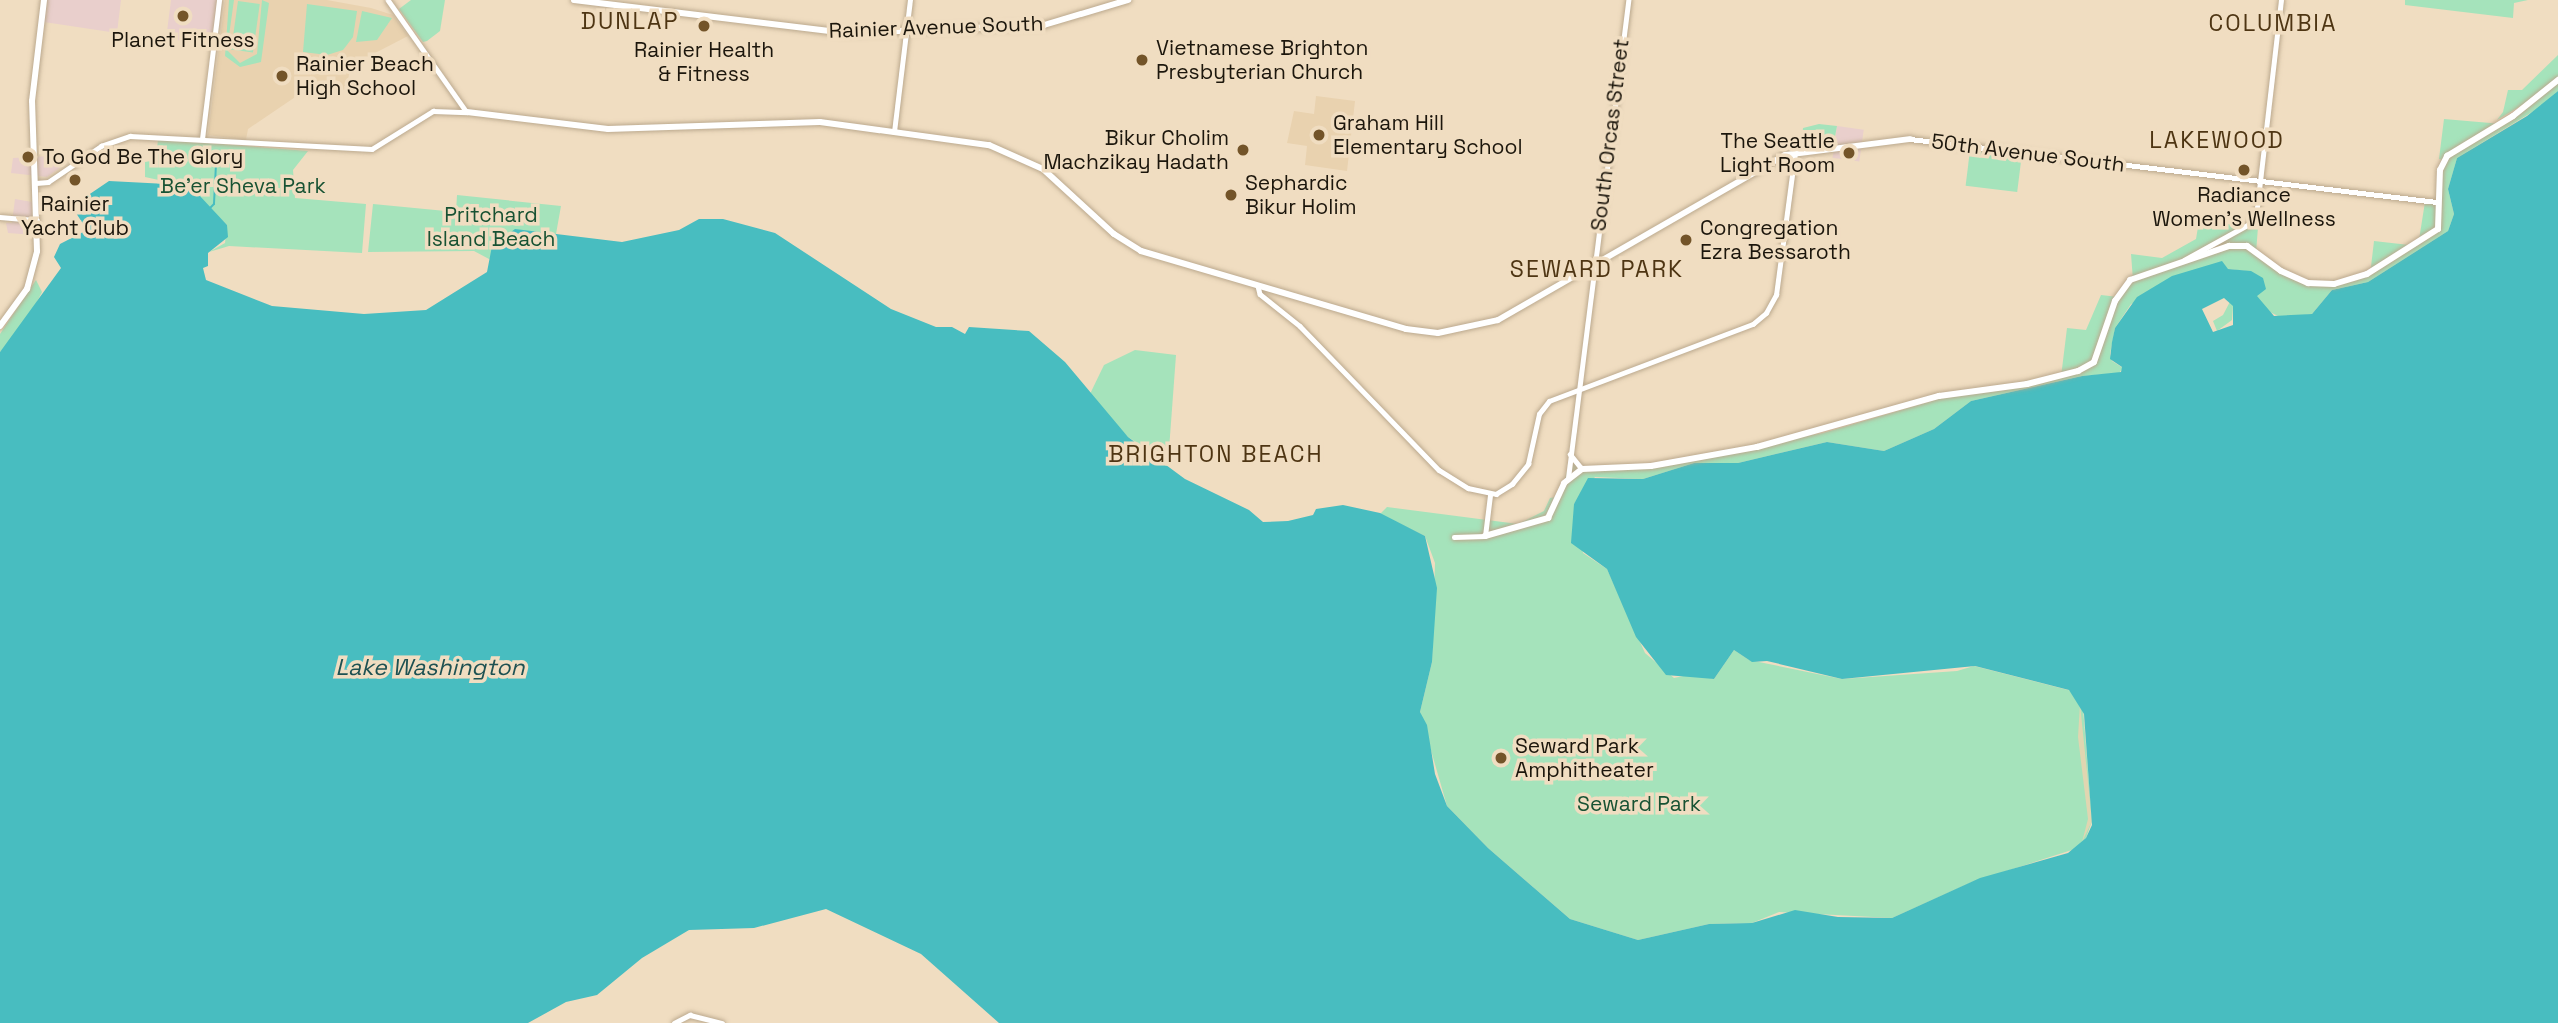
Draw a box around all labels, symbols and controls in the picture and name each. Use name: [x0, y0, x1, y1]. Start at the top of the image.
district label: DUNLAP: [581, 7, 679, 35]
marker: Planet Fitness: [175, 8, 191, 24]
district label: COLUMBIA: [2210, 9, 2336, 37]
street label: Rainier Avenue South: [828, 11, 1044, 43]
marker: Rainier Health & Fitness: [696, 18, 712, 34]
place label: Planet Fitness: [111, 27, 255, 53]
place label: Vietnamese Brighton Presbyterian Church: [1156, 35, 1368, 85]
place label: Rainier Health & Fitness: [634, 37, 774, 87]
street label: South Orcas Street: [1586, 37, 1634, 233]
place label: Rainier Beach High School: [296, 51, 434, 101]
marker: Vietnamese Brighton Presbyterian Church: [1134, 52, 1150, 68]
marker: Rainier Beach High School: [274, 68, 290, 84]
place label: Graham Hill Elementary School: [1333, 110, 1523, 160]
place label: Bikur Cholim Machzikay Hadath: [1043, 125, 1229, 175]
district label: LAKEWOOD: [2150, 126, 2284, 154]
marker: Graham Hill Elementary School: [1311, 127, 1327, 143]
place label: The Seattle Light Room: [1720, 128, 1835, 178]
street label: 50th Avenue South: [1930, 129, 2126, 177]
marker: Bikur Cholim Machzikay Hadath: [1235, 142, 1251, 158]
place label: To God Be The Glory: [42, 144, 244, 170]
marker: The Seattle Light Room: [1841, 145, 1857, 161]
marker: To God Be The Glory: [20, 149, 36, 165]
marker: Radiance Women's Wellness: [2234, 160, 2254, 180]
place label: Sephardic Bikur Holim: [1245, 170, 1357, 220]
marker: Rainier Yacht Club: [67, 172, 83, 188]
park label: Be'er Sheva Park: [160, 173, 326, 199]
place label: Radiance Women's Wellness: [2152, 182, 2336, 232]
marker: Sephardic Bikur Holim: [1223, 187, 1239, 203]
place label: Rainier Yacht Club: [21, 191, 129, 241]
park label: Pritchard Island Beach: [427, 202, 555, 252]
place label: Congregation Ezra Bessaroth: [1700, 215, 1851, 265]
marker: Congregation Ezra Bessaroth: [1678, 232, 1694, 248]
district label: SEWARD PARK: [1511, 255, 1683, 283]
district label: BRIGHTON BEACH: [1110, 440, 1322, 468]
water label: Lake Washington: [335, 653, 525, 681]
place label: Seward Park Amphitheater: [1515, 733, 1654, 783]
marker: Seward Park Amphitheater: [1493, 750, 1509, 766]
park label: Seward Park: [1577, 791, 1701, 817]

